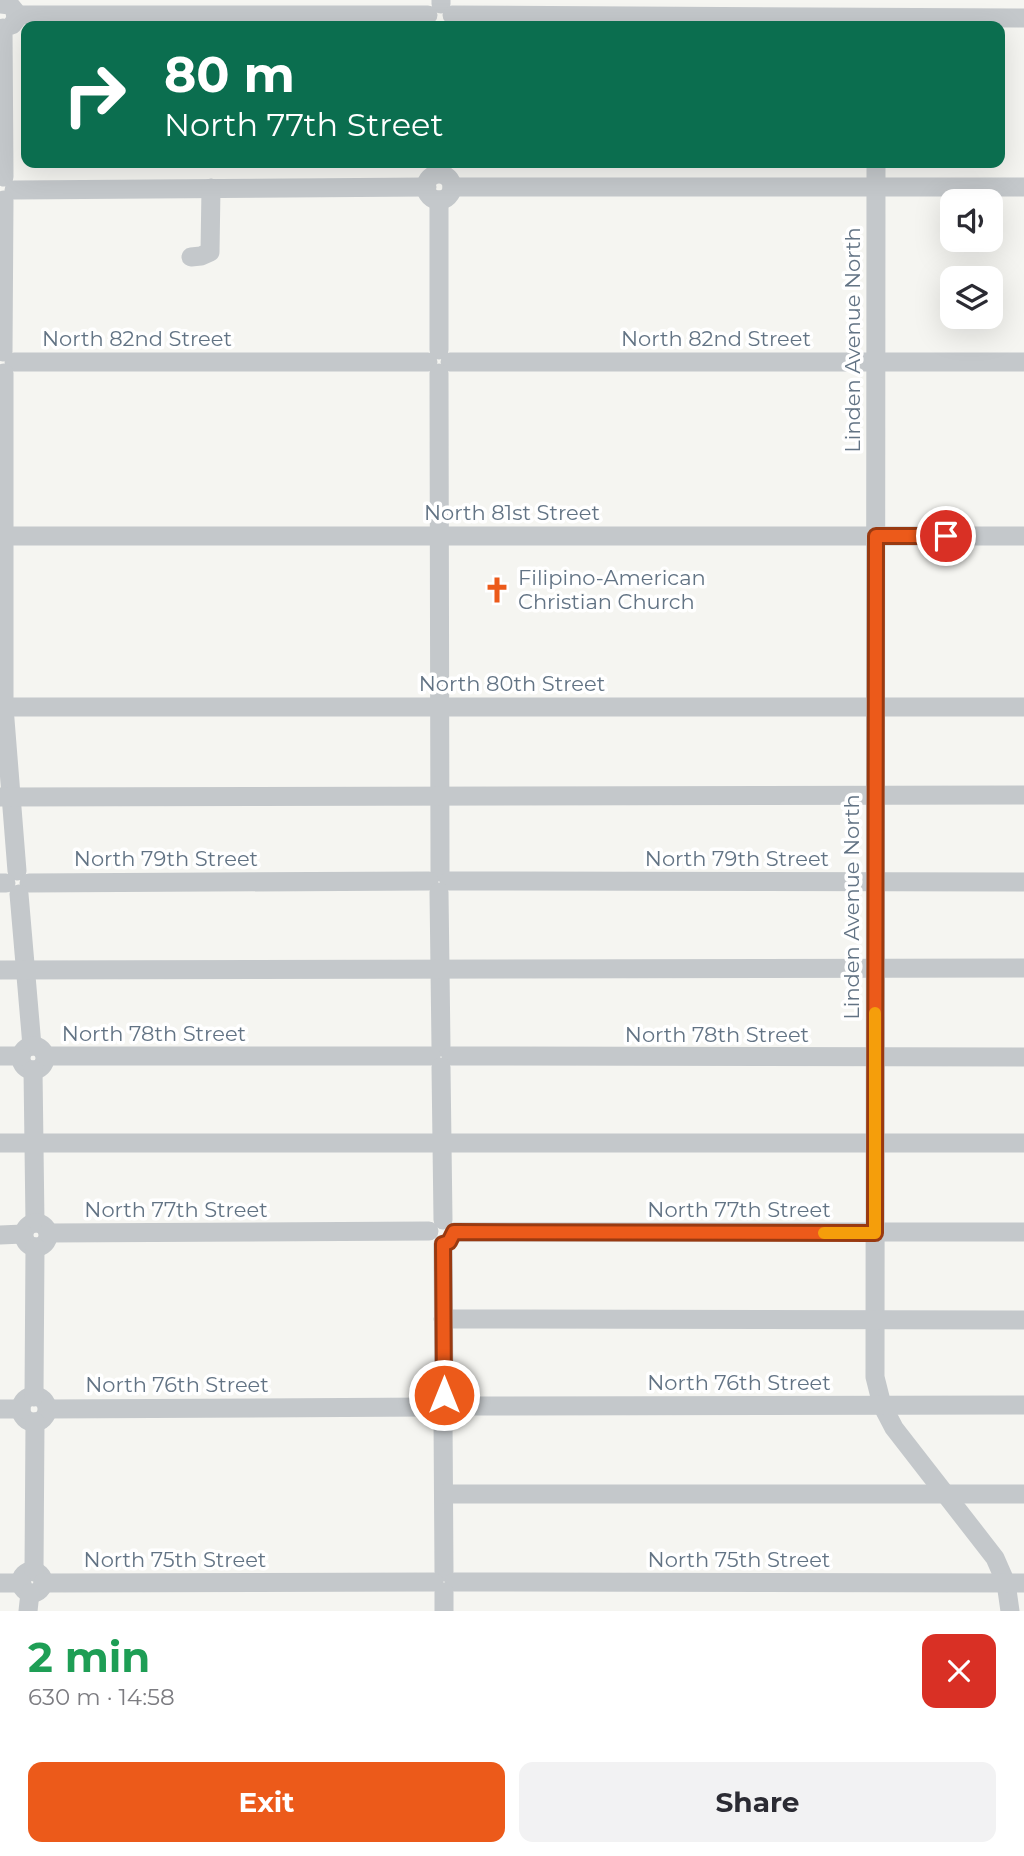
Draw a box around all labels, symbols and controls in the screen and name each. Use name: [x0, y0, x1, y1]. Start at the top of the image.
text: 80 m: [164, 45, 295, 104]
icon: right: [49, 49, 140, 140]
text: North 77th Street: [164, 105, 443, 144]
map controls: [940, 189, 1003, 329]
button: sound: [940, 189, 1003, 252]
street label: Linden Avenue North: [840, 227, 865, 453]
button: layers: [940, 266, 1003, 329]
street label: North 82nd Street: [42, 326, 232, 351]
street label: North 82nd Street: [621, 326, 811, 351]
street label: North 81st Street: [424, 500, 600, 525]
pin: [916, 506, 976, 566]
icon: arrive: [927, 517, 965, 555]
place label: Filipino-American Christian Church: [518, 565, 706, 614]
church icon: Filipino-American Christian Church: [482, 575, 512, 605]
street label: North 80th Street: [419, 671, 605, 696]
street label: Linden Avenue North: [839, 794, 864, 1020]
street label: North 79th Street: [74, 846, 258, 871]
street label: North 79th Street: [645, 846, 829, 871]
street label: North 78th Street: [62, 1021, 246, 1046]
street label: North 78th Street: [625, 1022, 809, 1047]
street label: North 77th Street: [84, 1197, 268, 1222]
street label: North 77th Street: [647, 1197, 831, 1222]
position arrow: [407, 1358, 481, 1432]
street label: North 76th Street: [647, 1370, 831, 1395]
street label: North 76th Street: [85, 1372, 269, 1397]
street label: North 75th Street: [84, 1547, 266, 1572]
street label: North 75th Street: [648, 1547, 830, 1572]
text: 2 min: [28, 1631, 150, 1683]
button: close: [922, 1634, 996, 1708]
text: 630 m · 14:58: [28, 1683, 175, 1711]
button: Exit: [28, 1762, 505, 1842]
button: Share: [519, 1762, 996, 1842]

